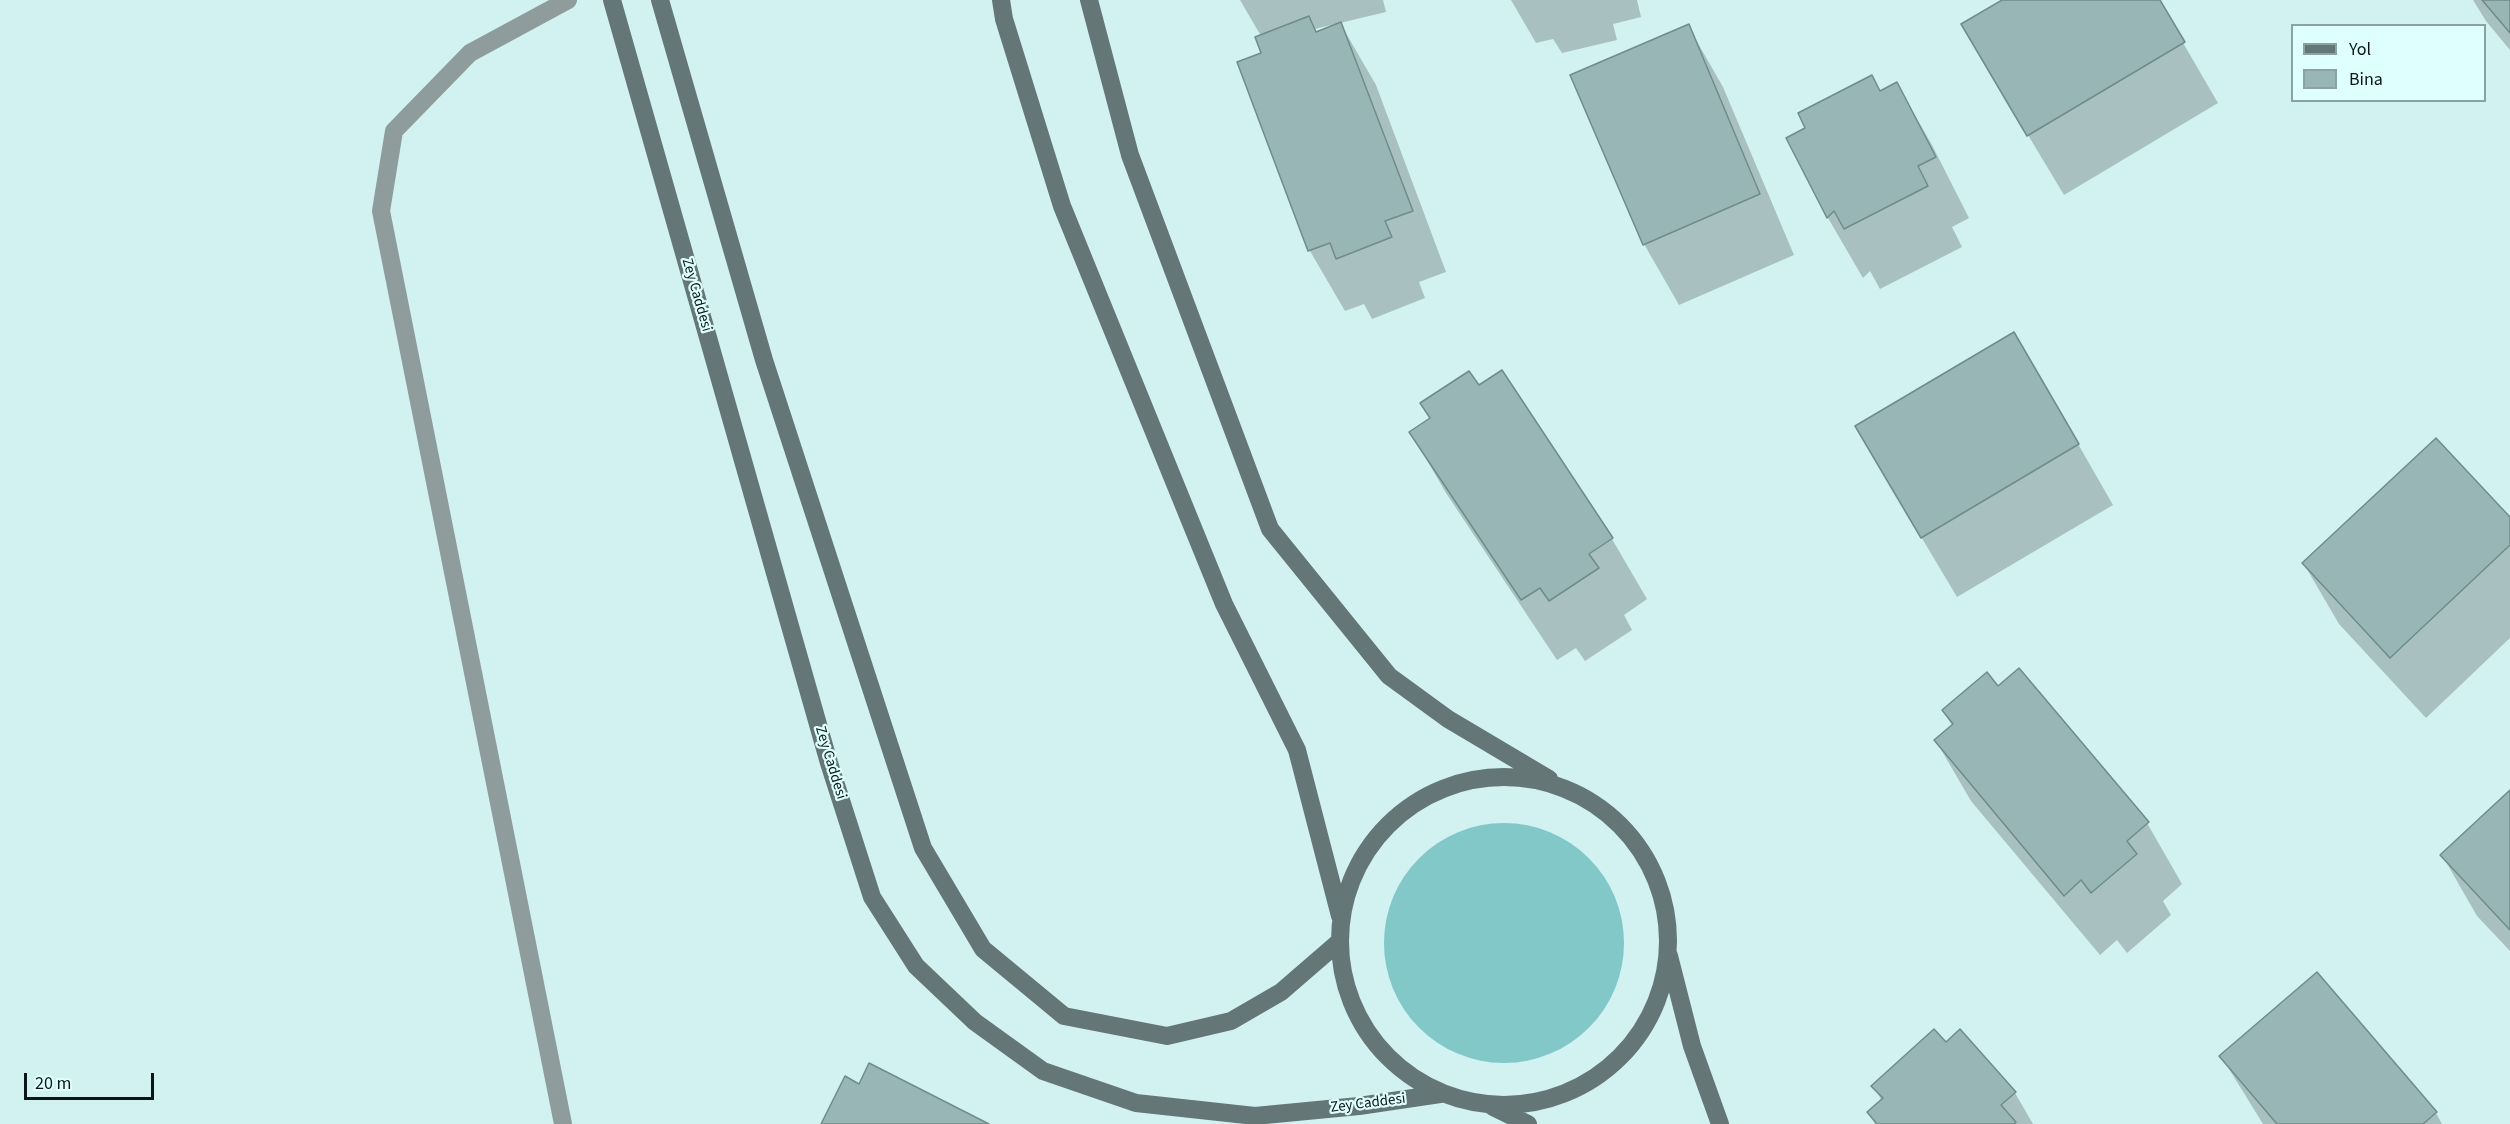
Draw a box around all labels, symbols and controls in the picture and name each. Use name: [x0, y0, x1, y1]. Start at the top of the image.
legend: [2291, 24, 2486, 102]
text: Yol: [2349, 37, 2371, 62]
text: Bina: [2349, 67, 2383, 92]
street label: Zey Caddesi: [677, 256, 715, 334]
street label: Zey Caddesi: [810, 724, 850, 802]
scale bar: [27, 1061, 158, 1099]
text: 20 m: [35, 1071, 71, 1096]
street label: Zey Caddesi: [1329, 1090, 1407, 1118]

